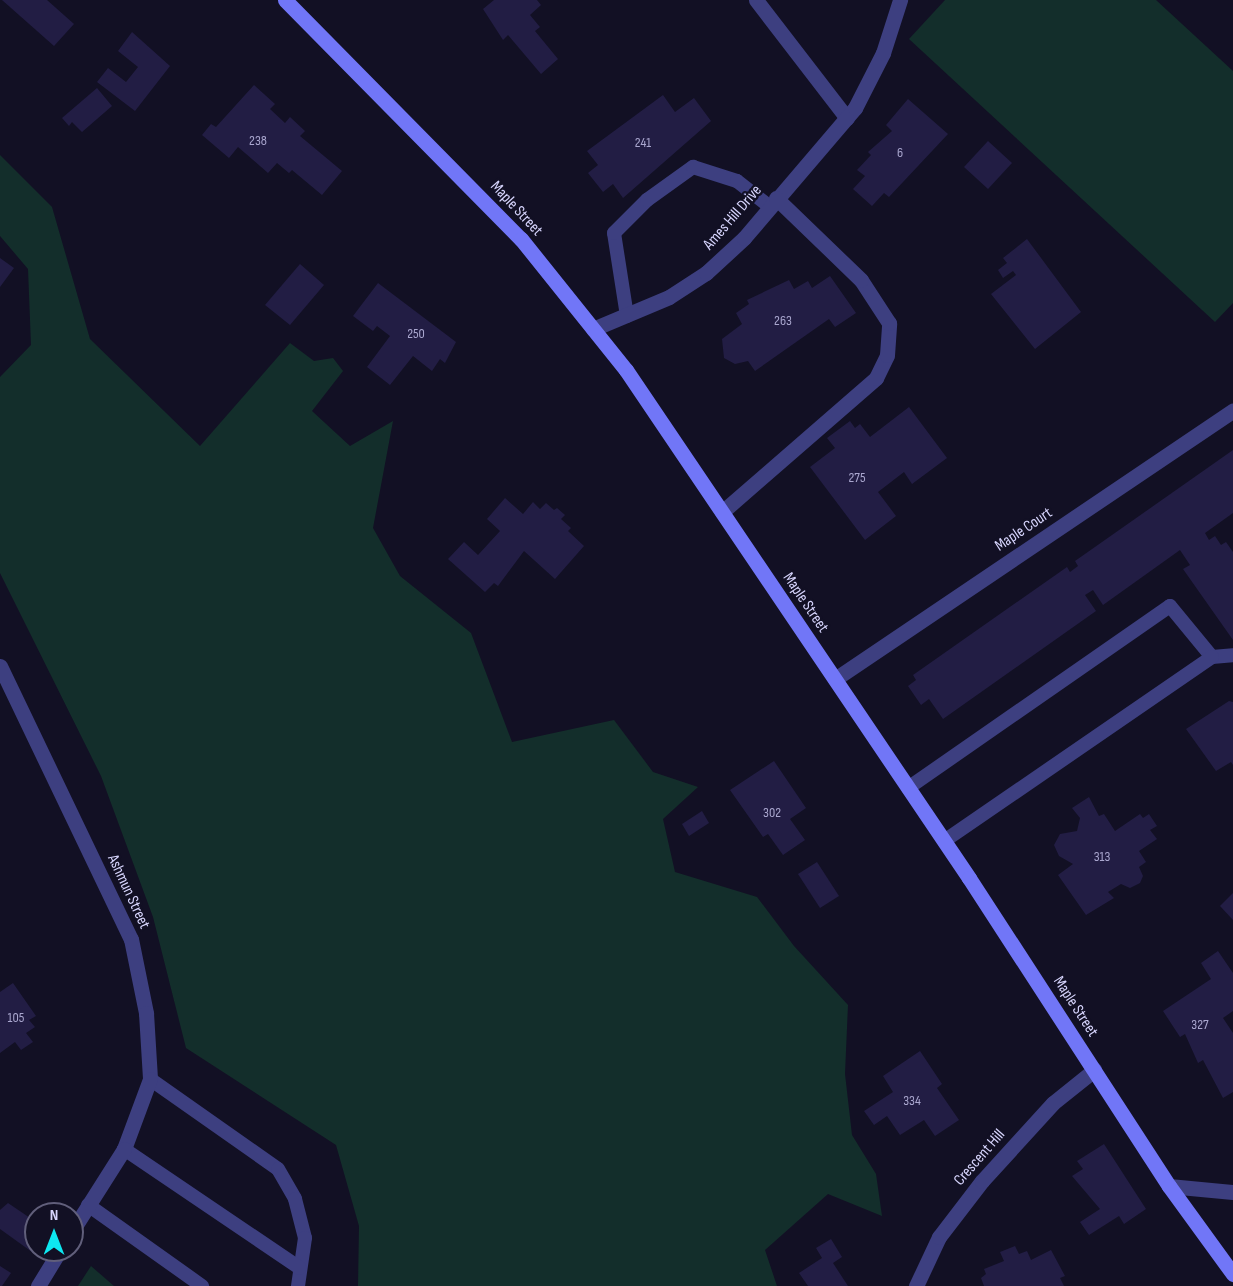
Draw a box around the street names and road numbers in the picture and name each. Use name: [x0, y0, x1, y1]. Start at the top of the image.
street label: Maple Street: [486, 178, 546, 240]
street label: Ames Hill Drive: [700, 182, 766, 254]
street label: Maple Court: [992, 504, 1056, 556]
street label: Maple Street: [778, 569, 832, 637]
street label: Ashmun Street: [102, 852, 154, 932]
street label: Maple Street: [1048, 973, 1102, 1041]
street label: Crescent Hill: [950, 1126, 1010, 1190]

